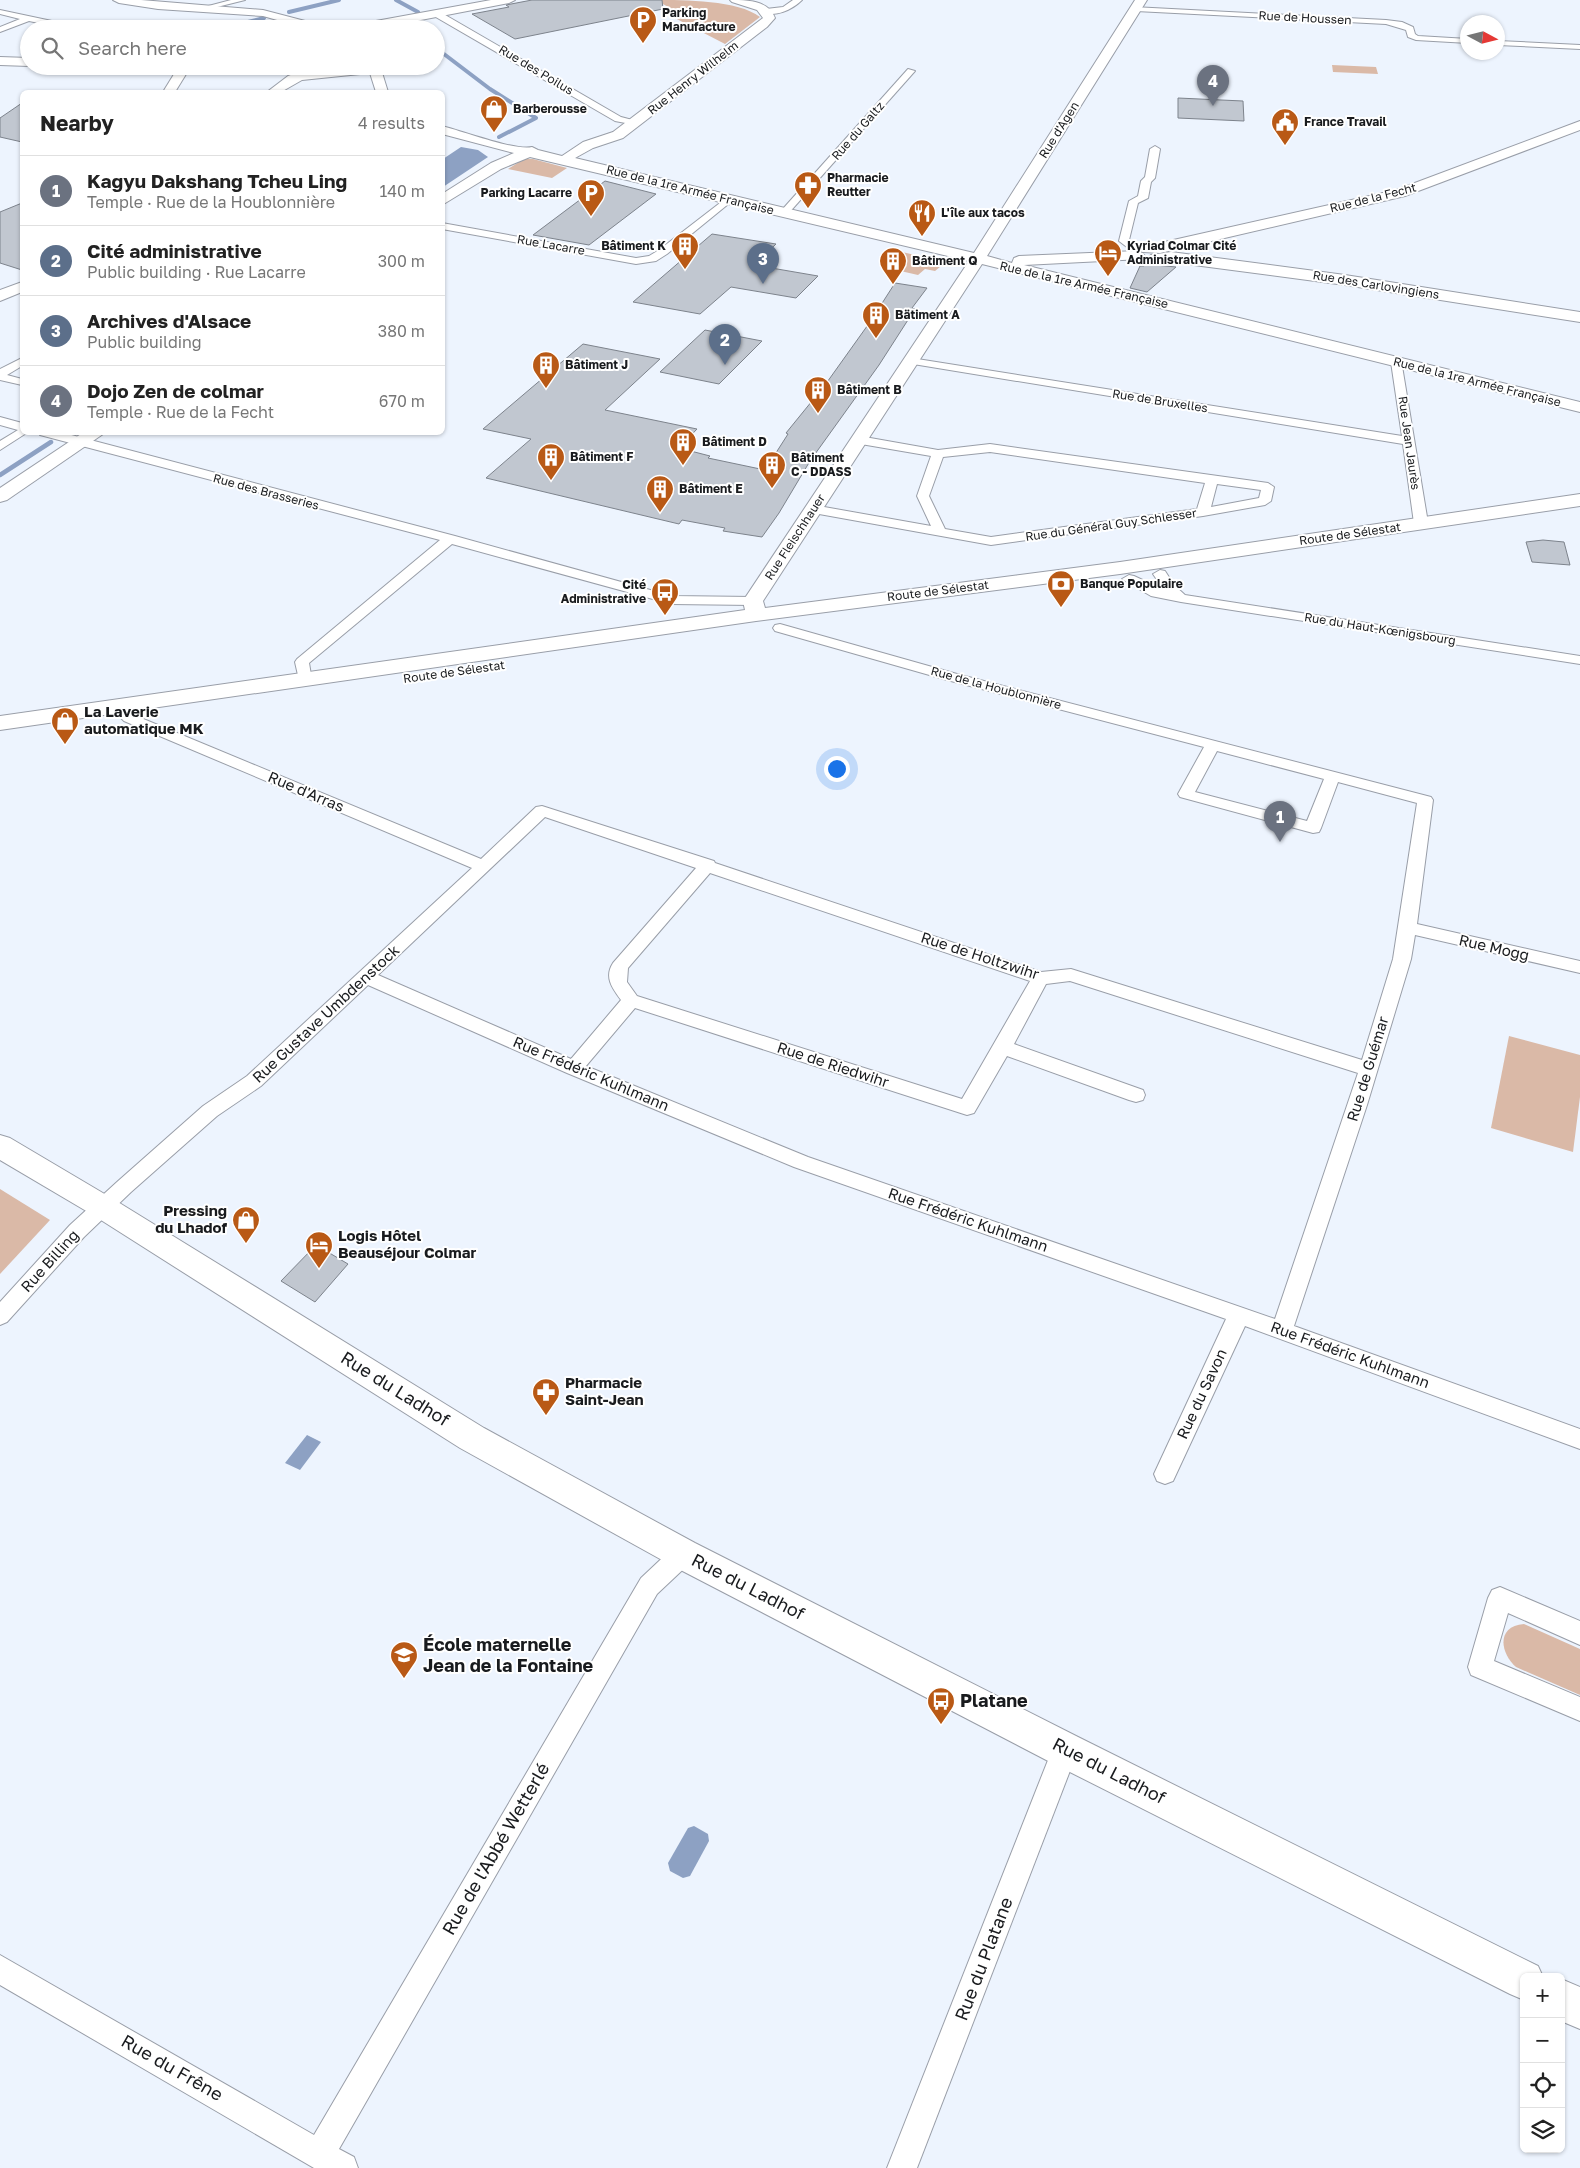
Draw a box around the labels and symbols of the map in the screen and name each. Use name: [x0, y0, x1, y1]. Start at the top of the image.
parking icon: Parking Manufacture: [628, 5, 658, 44]
place label: Parking Manufacture: [662, 5, 736, 34]
street label: Rue de Houssen: [1258, 8, 1352, 27]
north arrow: [1460, 15, 1505, 60]
street label: Rue Henry Wilhelm: [644, 38, 741, 118]
street label: Rue des Poilus: [496, 41, 576, 98]
pin: 4: [1197, 65, 1229, 106]
shop icon: Barberousse: [479, 94, 509, 133]
street label: Rue du Galtz: [828, 98, 887, 163]
street label: Rue d'Agen: [1035, 99, 1082, 161]
place label: Barberousse: [513, 101, 587, 116]
public building icon: France Travail: [1270, 107, 1300, 146]
place label: France Travail: [1304, 114, 1387, 129]
street label: Rue de la 1re Armée Française: [605, 161, 776, 218]
pharmacy icon: Pharmacie Reutter: [793, 170, 823, 209]
place label: Pharmacie Reutter: [827, 170, 889, 199]
parking icon: Parking Lacarre: [576, 178, 606, 217]
street label: Rue de la Fecht: [1328, 179, 1418, 216]
place label: Parking Lacarre: [481, 185, 572, 200]
restaurant icon: L'île aux tacos: [907, 198, 937, 237]
place label: L'île aux tacos: [941, 205, 1025, 220]
street label: Rue Lacarre: [516, 231, 586, 258]
building icon: Bâtiment K: [670, 231, 700, 270]
place label: Bâtiment K: [601, 238, 666, 253]
hotel icon: Kyriad Colmar Cité Administrative: [1093, 238, 1123, 277]
place label: Kyriad Colmar Cité Administrative: [1127, 238, 1236, 267]
pin: 3: [747, 243, 779, 284]
building icon: Bâtiment Q: [878, 246, 908, 285]
place label: Bâtiment Q: [912, 253, 977, 268]
street label: Rue de la 1re Armée Française: [998, 258, 1170, 311]
street label: Rue des Carlovingiens: [1312, 267, 1440, 302]
building icon: Bätiment A: [861, 300, 891, 339]
place label: Bätiment A: [895, 307, 960, 322]
pin: 2: [709, 324, 741, 365]
building icon: Bâtiment J: [531, 350, 561, 389]
street label: Rue de la 1re Armée Française: [1392, 353, 1563, 410]
place label: Bâtiment J: [565, 357, 628, 372]
building icon: Bâtiment B: [803, 375, 833, 414]
place label: Bâtiment B: [837, 382, 902, 397]
street label: Rue de Bruxelles: [1111, 386, 1209, 415]
street label: Rue Jean Jaurès: [1395, 395, 1423, 491]
building icon: Bâtiment D: [668, 427, 698, 466]
place label: Bâtiment D: [702, 434, 767, 449]
building icon: Bâtiment F: [536, 442, 566, 481]
place label: Bâtiment F: [570, 449, 633, 464]
building icon: Bâtiment C - DDASS: [757, 450, 787, 489]
place label: Bâtiment C - DDASS: [791, 450, 851, 479]
street label: Rue des Brasseries: [211, 470, 321, 513]
building icon: Bâtiment E: [645, 474, 675, 513]
place label: Bâtiment E: [679, 481, 743, 496]
street label: Rue Fleischhauer: [761, 491, 828, 583]
street label: Rue du Général Guy Schlesser: [1024, 505, 1198, 544]
street label: Route de Sélestat: [1298, 519, 1402, 548]
bank icon: Banque Populaire: [1046, 569, 1076, 608]
place label: Banque Populaire: [1080, 576, 1183, 591]
place label: Cité Administrative: [561, 577, 646, 606]
bus stop icon: Cité Administrative: [650, 577, 680, 616]
street label: Route de Sélestat: [886, 577, 990, 604]
street label: Rue du Haut-Kœnigsbourg: [1303, 609, 1457, 648]
street label: Route de Sélestat: [402, 657, 506, 686]
street label: Rue de la Houblonnière: [929, 663, 1063, 712]
place label: La Laverie automatique MK: [84, 702, 204, 737]
shop icon: La Laverie automatique MK: [50, 706, 80, 745]
your location: [824, 756, 850, 782]
street label: Rue d'Arras: [266, 767, 347, 815]
pin: 1: [1264, 801, 1296, 842]
street label: Rue de Holtzwihr: [919, 927, 1042, 983]
street label: Rue Mogg: [1457, 930, 1531, 964]
street label: Rue Gustave Umbdenstock: [248, 940, 403, 1086]
street label: Rue de Guémar: [1342, 1014, 1392, 1123]
street label: Rue Frédéric Kuhlmann: [511, 1032, 672, 1114]
street label: Rue de Riedwihr: [775, 1037, 892, 1091]
street label: Rue Frédéric Kuhlmann: [886, 1183, 1051, 1255]
place label: Pressing du Lhadof: [155, 1201, 228, 1236]
shop icon: Pressing du Lhadof: [231, 1205, 261, 1244]
street label: Rue Billing: [17, 1225, 82, 1295]
place label: Logis Hôtel Beauséjour Colmar: [338, 1226, 476, 1261]
hotel icon: Logis Hôtel Beauséjour Colmar: [304, 1230, 334, 1269]
street label: Rue Frédéric Kuhlmann: [1268, 1317, 1432, 1391]
street label: Rue du Ladhof: [337, 1346, 454, 1431]
street label: Rue du Savon: [1172, 1346, 1230, 1442]
place label: Pharmacie Saint-Jean: [565, 1373, 644, 1408]
pharmacy icon: Pharmacie Saint-Jean: [531, 1377, 561, 1416]
street label: Rue du Ladhof: [688, 1548, 809, 1624]
place label: École maternelle Jean de la Fontaine: [423, 1633, 594, 1676]
school or university icon: École maternelle Jean de la Fontaine: [389, 1640, 419, 1679]
bus stop icon: Platane: [926, 1686, 956, 1725]
place label: Platane: [960, 1689, 1028, 1711]
street label: Rue du Ladhof: [1049, 1732, 1170, 1808]
street label: Rue de l'Abbé Wetterlé: [437, 1759, 553, 1938]
street label: Rue du Platane: [949, 1894, 1017, 2024]
street label: Rue du Frêne: [118, 2029, 227, 2105]

